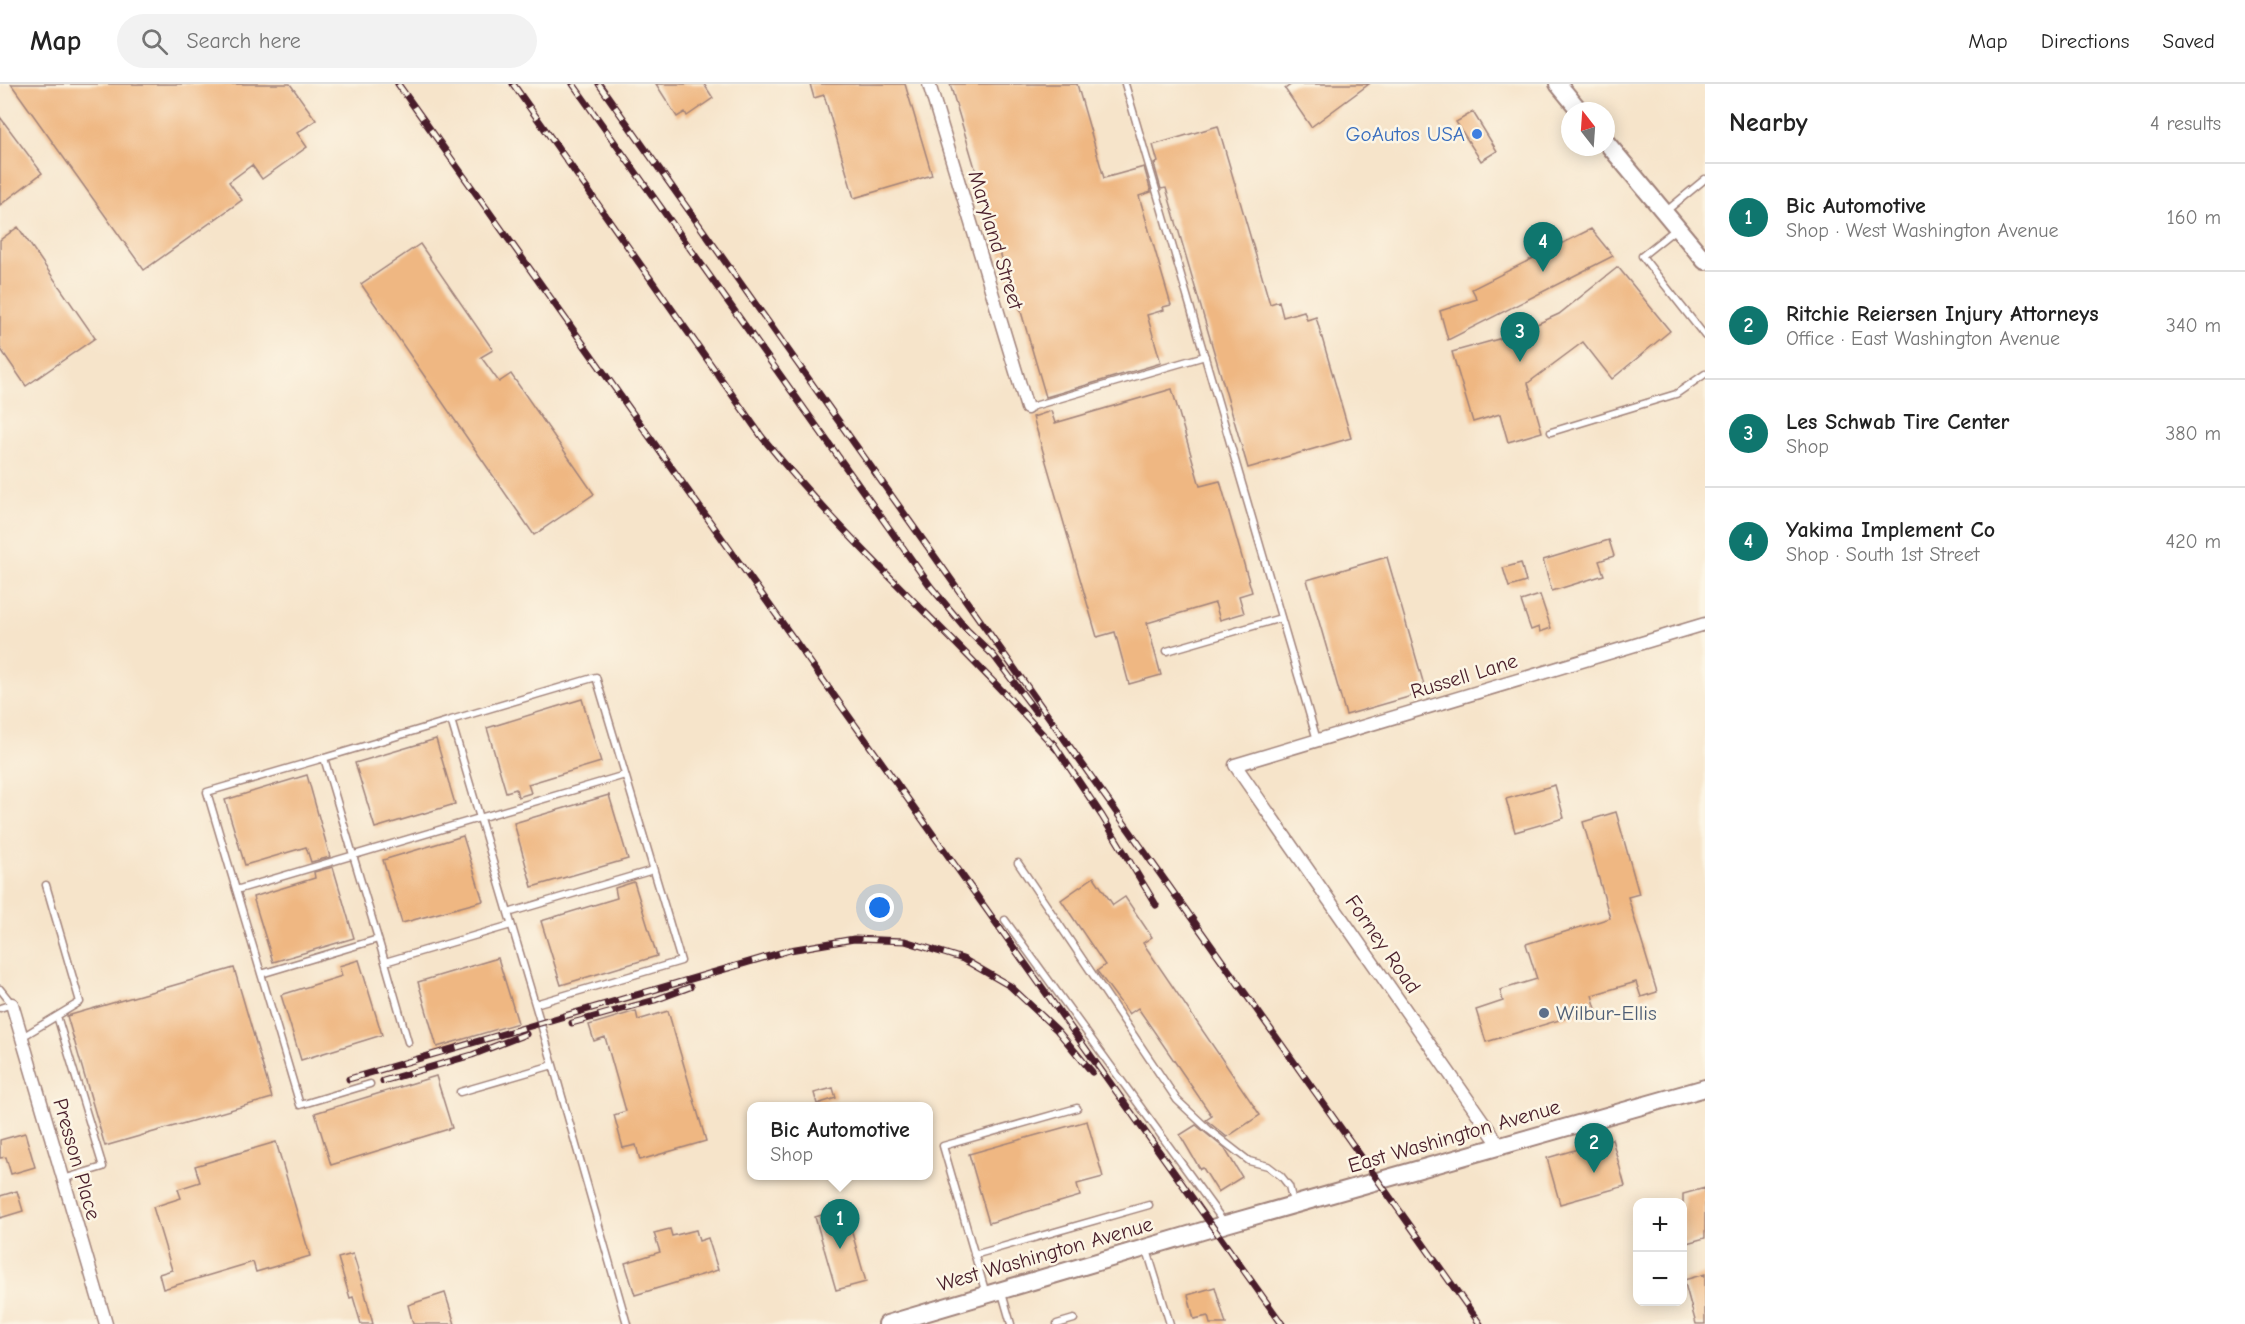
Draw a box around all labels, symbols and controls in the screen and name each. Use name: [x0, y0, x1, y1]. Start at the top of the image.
search box: [117, 14, 537, 68]
text: Map: [30, 25, 81, 57]
icon: search: [138, 25, 171, 58]
text: Search here: [186, 28, 301, 54]
text: Map: [1968, 29, 2008, 53]
text: Directions: [2041, 29, 2130, 53]
text: Saved: [2163, 29, 2215, 53]
north arrow: [1561, 102, 1615, 156]
text: Nearby: [1729, 108, 1808, 138]
text: 4 results: [2150, 112, 2221, 135]
place label: GoAutos USA: [1346, 122, 1465, 146]
marker: GoAutos USA: [1470, 127, 1484, 141]
street label: Maryland Street: [963, 168, 1029, 313]
text: Bic Automotive: [1786, 193, 1926, 219]
text: 1: [1745, 206, 1752, 229]
text: 160 m: [2167, 206, 2221, 229]
text: Shop · West Washington Avenue: [1786, 219, 2058, 242]
pin: 4: [1524, 222, 1562, 272]
text: Ritchie Reiersen Injury Attorneys: [1786, 301, 2099, 327]
pin: 3: [1500, 312, 1540, 362]
text: 2: [1744, 314, 1753, 337]
text: 340 m: [2166, 314, 2221, 337]
text: Office · East Washington Avenue: [1786, 327, 2060, 350]
text: Les Schwab Tire Center: [1786, 409, 2009, 435]
text: 3: [1744, 422, 1753, 445]
text: 380 m: [2165, 422, 2221, 445]
text: Shop: [1786, 435, 1829, 458]
text: Yakima Implement Co: [1786, 517, 1995, 543]
text: 4: [1744, 530, 1753, 553]
text: 420 m: [2165, 530, 2221, 553]
text: Shop · South 1st Street: [1786, 543, 1980, 566]
street label: Russell Lane: [1408, 648, 1520, 704]
street label: Forney Road: [1340, 890, 1426, 998]
your location: [865, 893, 894, 922]
place label: Wilbur-Ellis: [1556, 1001, 1657, 1025]
marker: Wilbur-Ellis: [1537, 1006, 1551, 1020]
street label: East Washington Avenue: [1345, 1094, 1563, 1178]
street label: Presson Place: [48, 1096, 106, 1222]
popup: [747, 1102, 933, 1180]
text: Bic Automotive: [770, 1117, 910, 1143]
pin: 2: [1574, 1124, 1614, 1173]
text: Shop: [770, 1143, 813, 1166]
map controls: [1633, 1198, 1687, 1306]
button: +: [1633, 1198, 1687, 1252]
pin: 1: [820, 1200, 860, 1249]
street label: West Washington Avenue: [934, 1212, 1156, 1296]
button: −: [1633, 1252, 1687, 1306]

